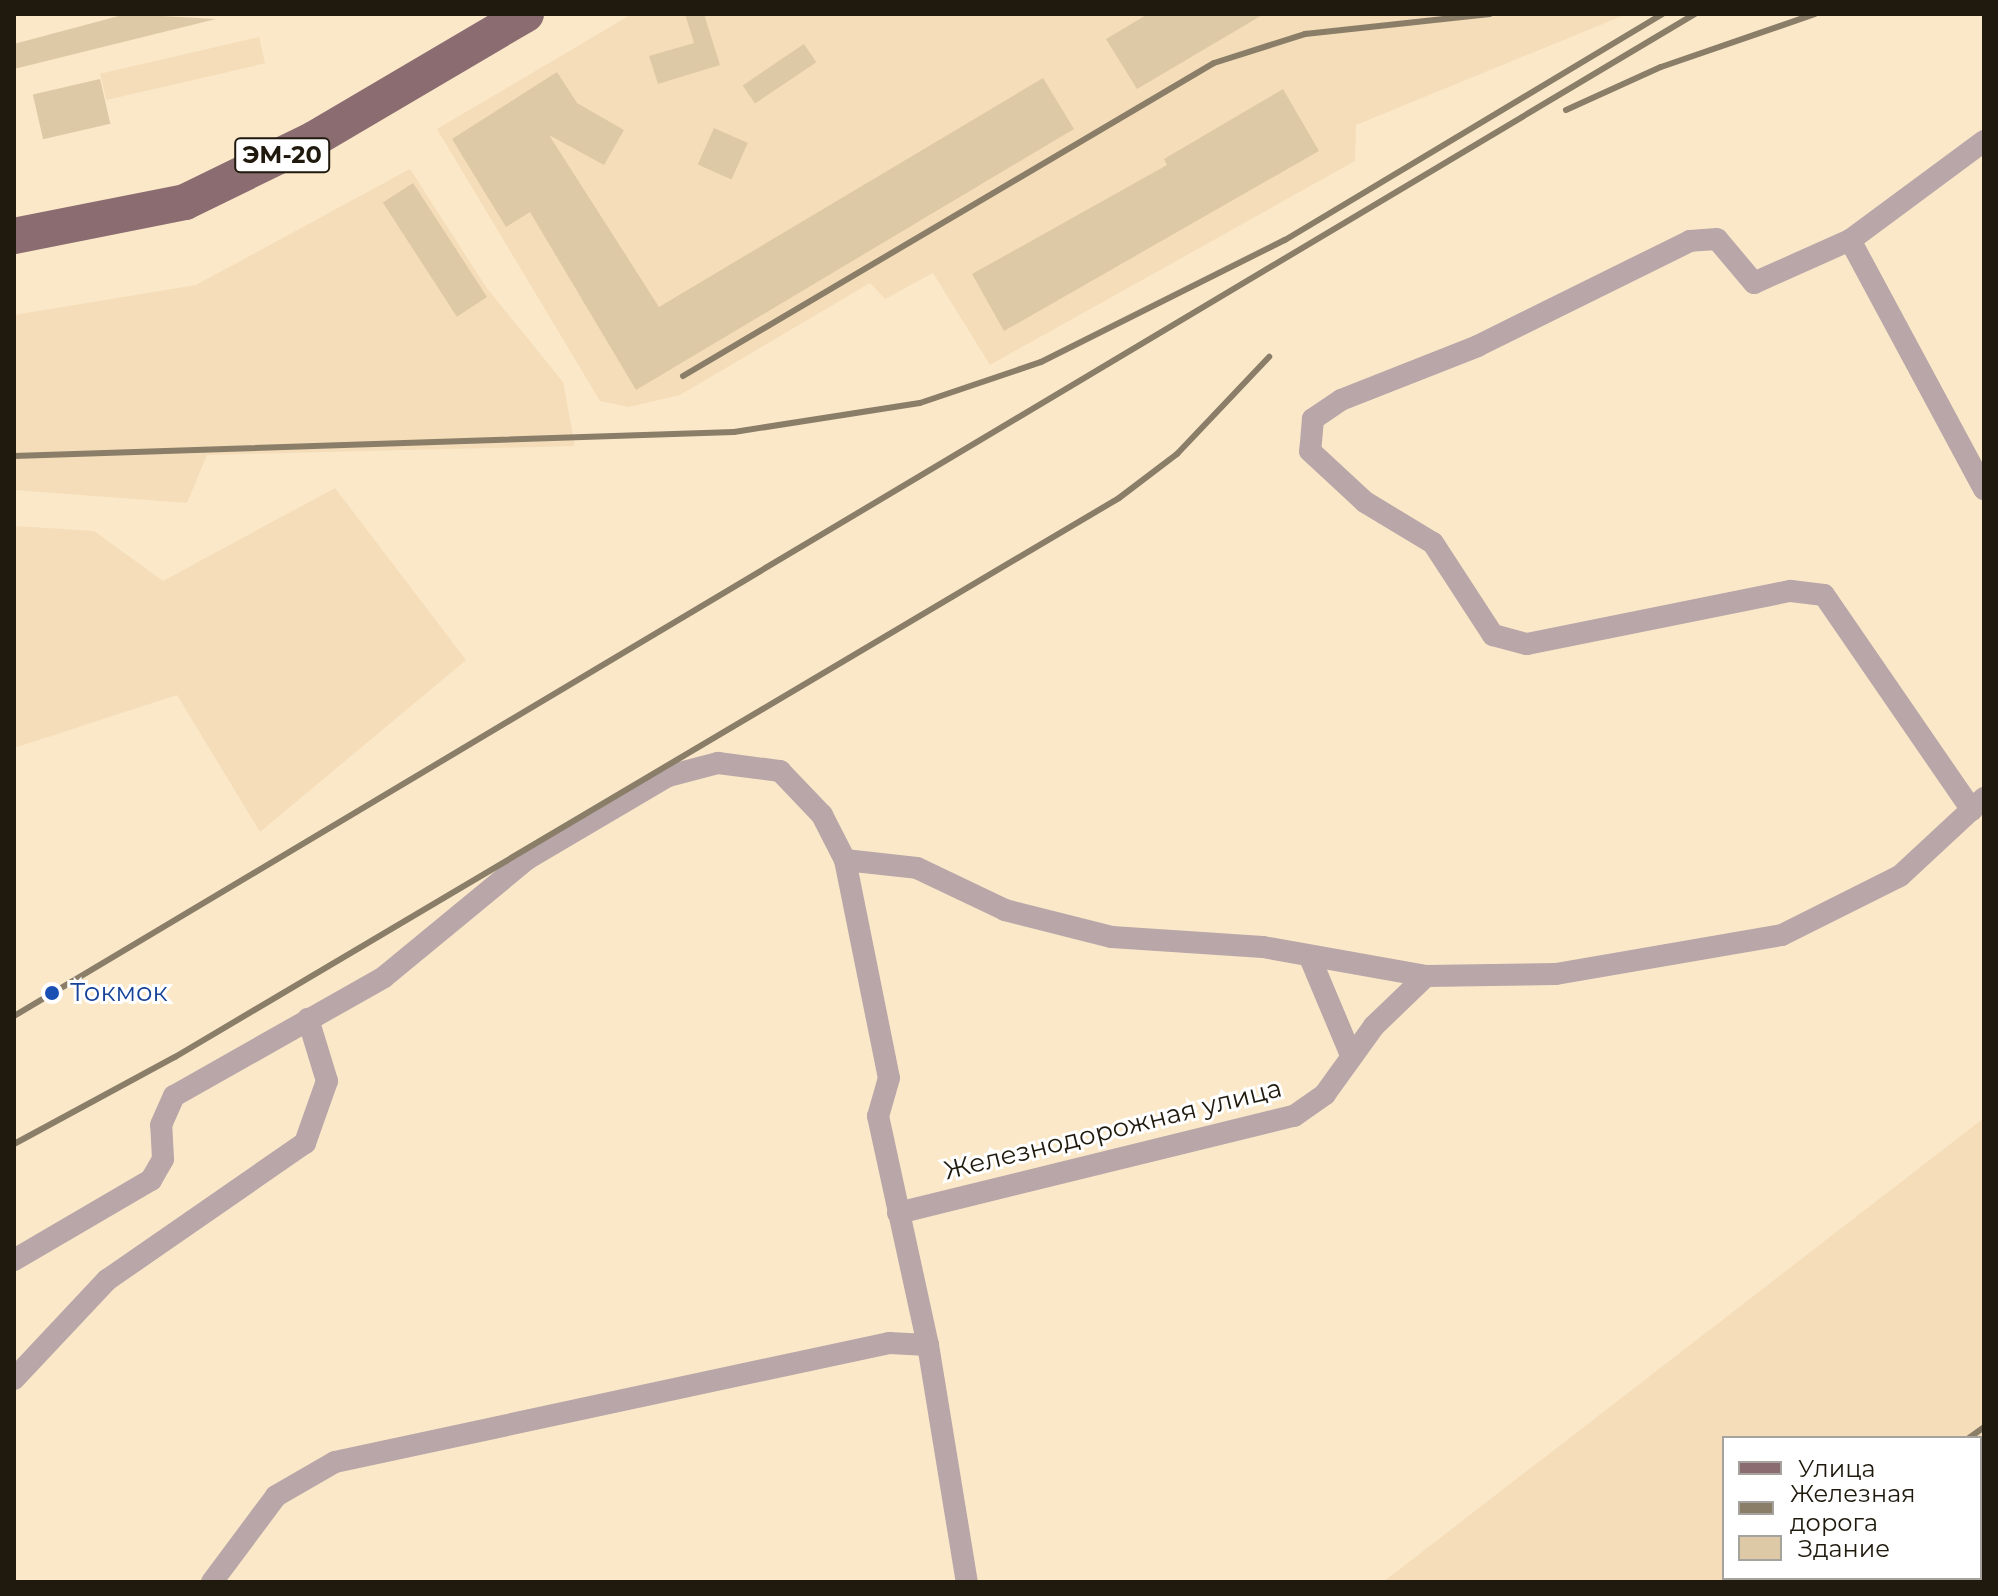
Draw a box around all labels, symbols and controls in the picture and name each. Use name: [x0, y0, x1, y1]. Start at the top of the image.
road number: ЭМ-20: [234, 135, 330, 175]
place label: Токмок: [70, 977, 168, 1009]
marker: Токмок: [41, 982, 63, 1004]
street label: Железнодорожная улица: [941, 1073, 1285, 1187]
legend: [1722, 1436, 1982, 1580]
text: Улица: [1798, 1454, 1876, 1483]
text: Железная дорога: [1790, 1479, 1916, 1537]
text: Здание: [1798, 1534, 1890, 1563]

